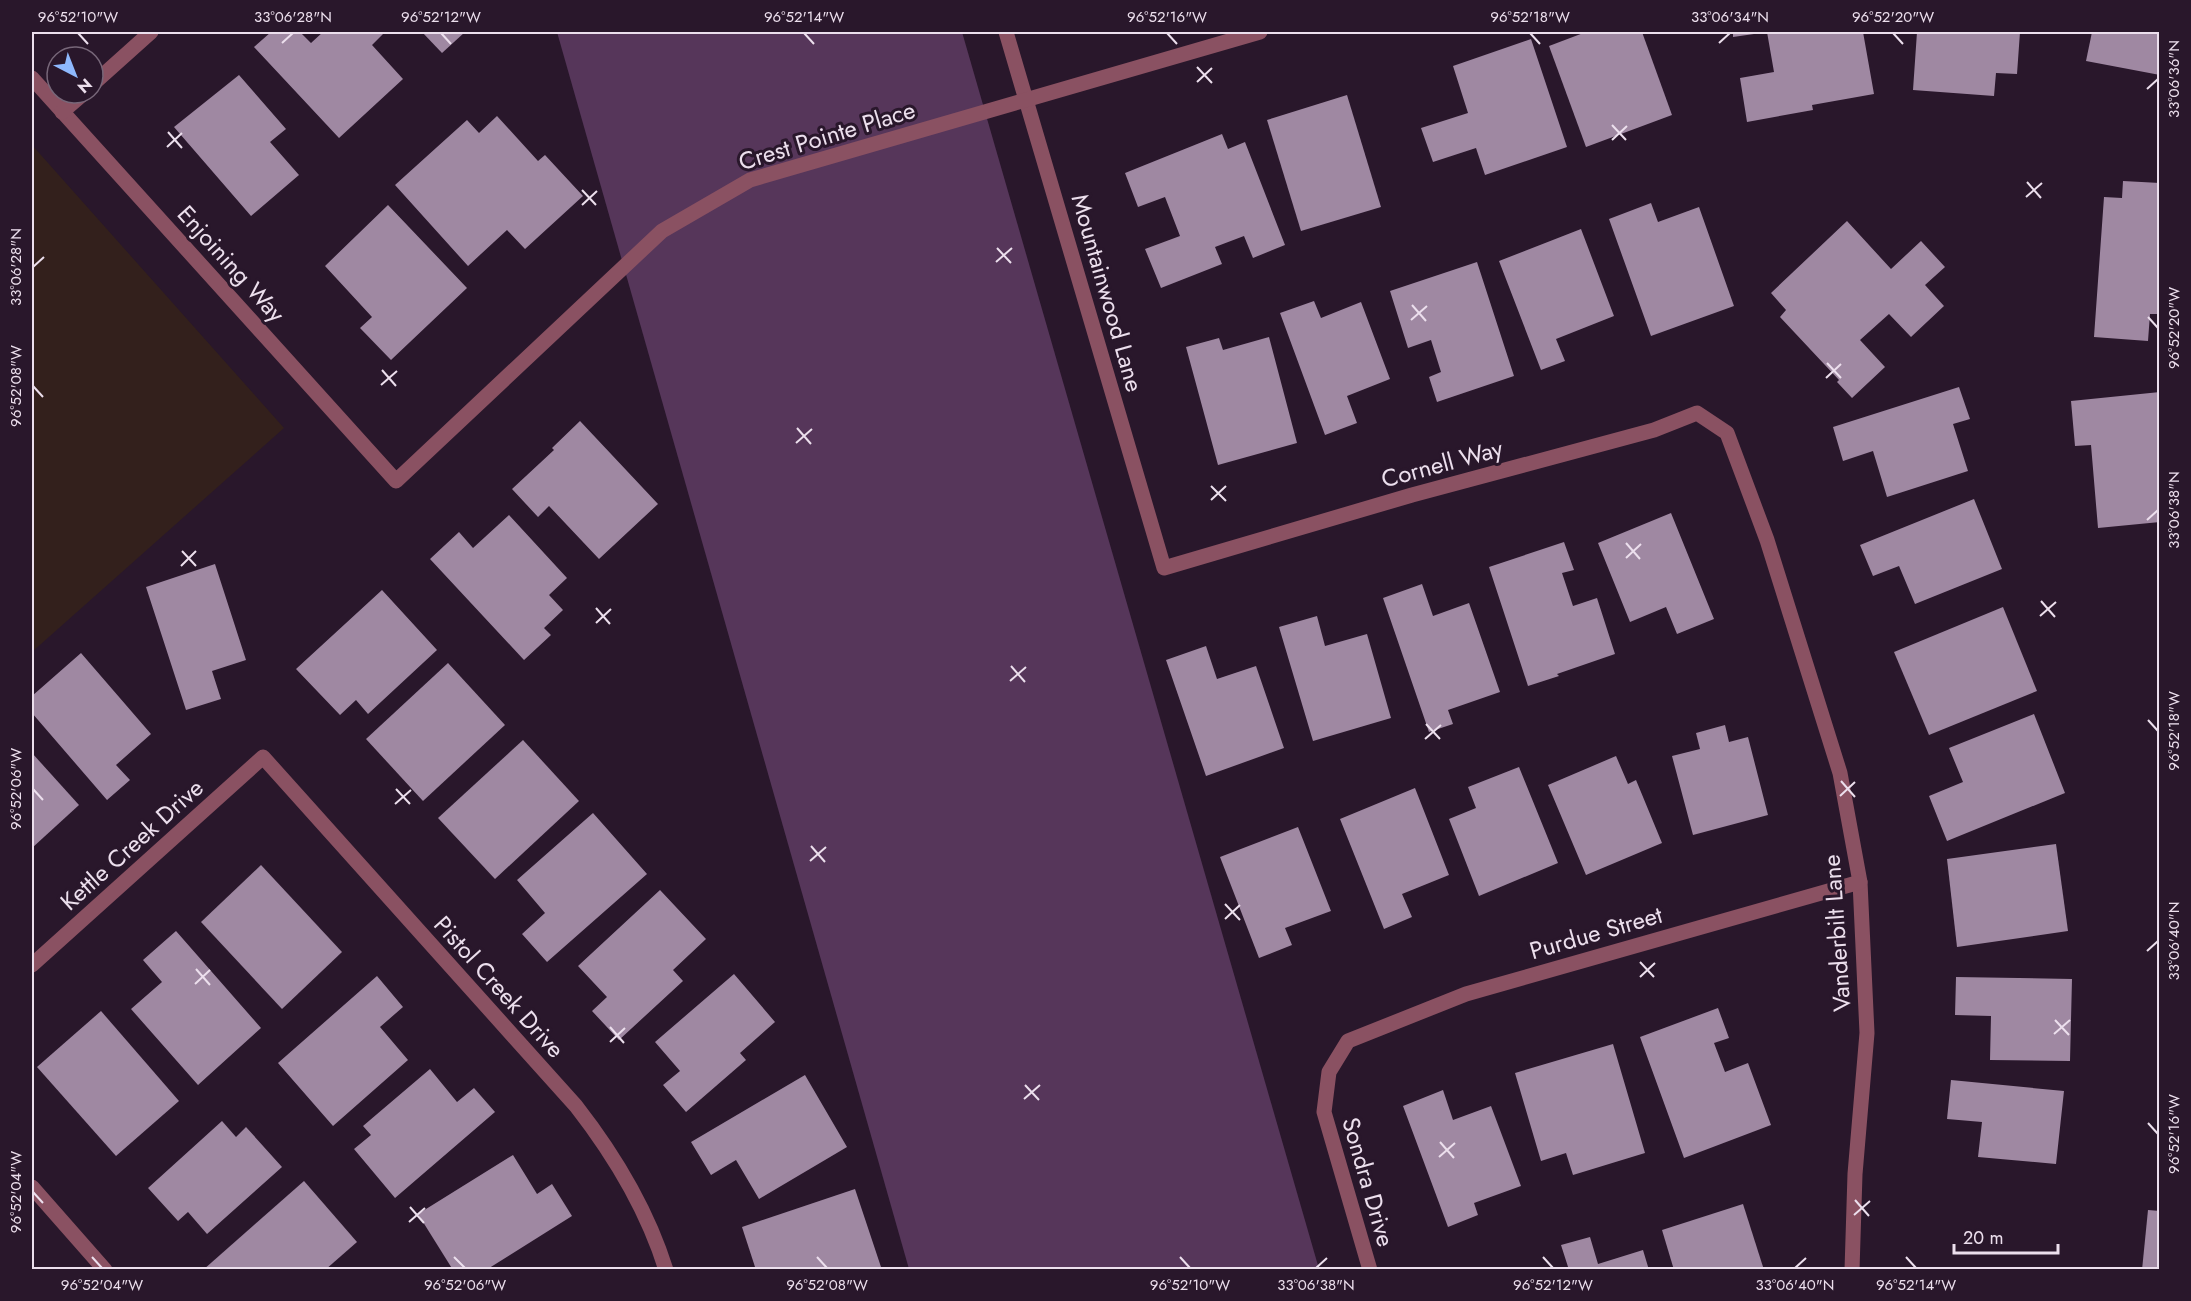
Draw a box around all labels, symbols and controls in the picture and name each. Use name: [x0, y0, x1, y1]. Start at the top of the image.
text: 96°52'10"W: [38, 6, 118, 28]
text: 33°06'28"N: [254, 6, 332, 28]
text: 96°52'12"W: [401, 6, 481, 28]
text: 96°52'14"W: [764, 6, 844, 28]
text: 96°52'16"W: [1127, 6, 1207, 28]
text: 96°52'18"W: [1490, 6, 1570, 28]
text: 33°06'34"N: [1691, 6, 1769, 28]
text: 96°52'20"W: [1852, 6, 1934, 28]
text: 33°06'36"N: [2163, 40, 2185, 118]
north arrow: [45, 45, 105, 105]
text: N: [72, 73, 97, 99]
street label: Crest Pointe Place: [734, 92, 920, 179]
street label: Mountainwood Lane: [1063, 190, 1152, 396]
street label: Enjoining Way: [169, 197, 294, 330]
text: 33°06'28"N: [5, 228, 27, 306]
text: 96°52'20"W: [2163, 287, 2185, 369]
text: 96°52'08"W: [5, 345, 27, 427]
street label: Cornell Way: [1377, 430, 1507, 497]
text: 33°06'38"N: [2163, 471, 2185, 549]
text: 96°52'18"W: [2163, 691, 2185, 771]
text: 96°52'06"W: [5, 748, 27, 830]
street label: Kettle Creek Drive: [52, 771, 211, 919]
street label: Vanderbilt Lane: [1814, 853, 1859, 1013]
street label: Purdue Street: [1525, 897, 1667, 968]
text: 33°06'40"N: [2163, 902, 2185, 980]
street label: Pistol Creek Drive: [426, 908, 573, 1066]
text: 96°52'16"W: [2163, 1094, 2185, 1174]
street label: Sondra Drive: [1333, 1113, 1404, 1251]
text: 96°52'04"W: [5, 1151, 27, 1233]
scale bar: [1954, 1217, 2058, 1255]
text: 20 m: [1963, 1225, 2003, 1251]
text: 96°52'04"W: [61, 1274, 143, 1296]
text: 96°52'06"W: [424, 1274, 506, 1296]
text: 96°52'08"W: [786, 1274, 868, 1296]
text: 96°52'10"W: [1150, 1274, 1230, 1296]
text: 33°06'38"N: [1277, 1274, 1355, 1296]
text: 96°52'12"W: [1513, 1274, 1593, 1296]
text: 33°06'40"N: [1756, 1274, 1834, 1296]
text: 96°52'14"W: [1876, 1274, 1956, 1296]

